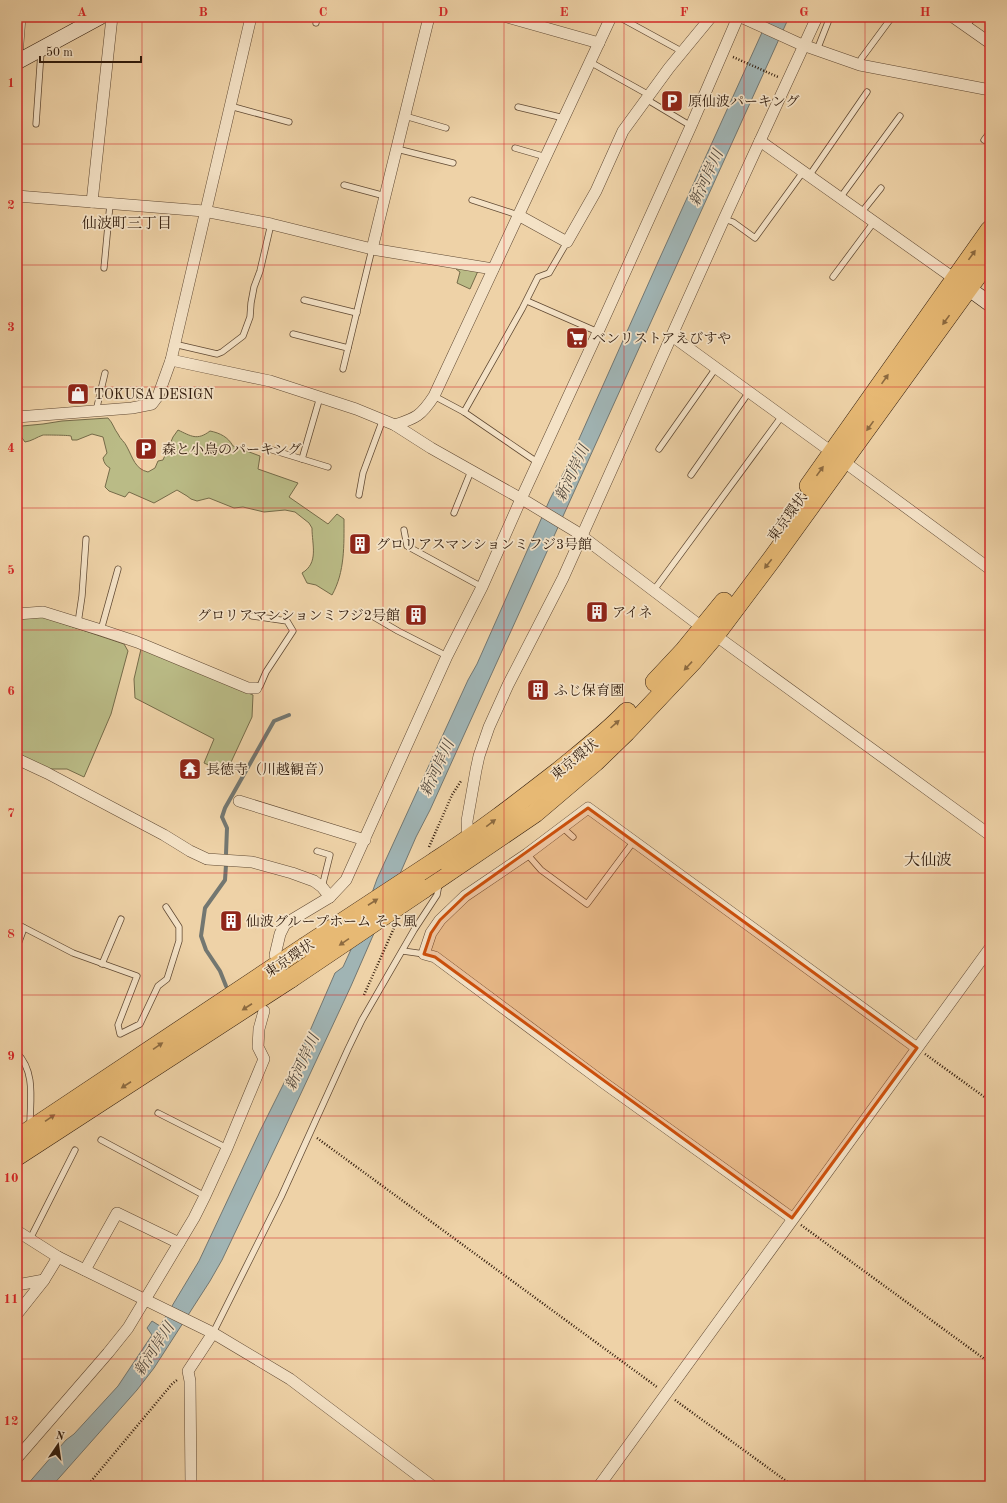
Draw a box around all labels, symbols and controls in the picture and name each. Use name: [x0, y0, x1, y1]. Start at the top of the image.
text: A: [77, 6, 87, 19]
text: B: [198, 6, 208, 19]
text: C: [319, 6, 327, 19]
text: D: [438, 6, 448, 19]
text: E: [560, 6, 569, 19]
text: F: [680, 6, 689, 19]
text: G: [799, 6, 809, 19]
text: H: [920, 6, 931, 19]
scale bar: [40, 38, 141, 64]
text: 50 m: [46, 46, 73, 59]
text: 1: [7, 77, 15, 90]
parking icon: 原仙波パーキング: [659, 88, 685, 114]
place label: 原仙波パーキング: [688, 94, 800, 109]
water label: 新河岸川: [686, 146, 728, 209]
text: 2: [7, 199, 15, 212]
district label: 仙波町三丁目: [82, 215, 172, 232]
one-way arrow: [968, 250, 976, 260]
one-way arrow: [942, 315, 950, 325]
text: 3: [7, 321, 15, 334]
supermarket icon: ベンリストアえびすや: [564, 325, 590, 351]
place label: ベンリストアえびすや: [592, 331, 731, 346]
one-way arrow: [881, 374, 889, 384]
shop icon: TOKUSA DESIGN: [65, 381, 91, 407]
place label: TOKUSA DESIGN: [94, 388, 214, 402]
one-way arrow: [866, 420, 874, 431]
parking icon: 森と小鳥のパーキング: [133, 436, 159, 462]
water label: 新河岸川: [552, 441, 594, 504]
text: 4: [7, 442, 15, 455]
place label: 森と小鳥のパーキング: [162, 442, 302, 457]
one-way arrow: [816, 466, 824, 477]
street label: 東京環状: [765, 490, 810, 544]
building icon: グロリアスマンションミフジ3号館: [347, 531, 373, 557]
place label: グロリアスマンションミフジ3号館: [376, 537, 592, 552]
one-way arrow: [764, 559, 772, 570]
text: 5: [7, 564, 15, 577]
building icon: アイネ: [584, 599, 610, 625]
building icon: グロリアマンションミフジ2号館: [403, 602, 429, 628]
place label: アイネ: [612, 605, 653, 620]
place label: グロリアマンションミフジ2号館: [197, 608, 400, 623]
one-way arrow: [684, 662, 693, 671]
building icon: ふじ保育園: [525, 677, 551, 703]
place label: ふじ保育園: [554, 683, 624, 698]
text: 6: [7, 685, 15, 698]
one-way arrow: [610, 720, 620, 729]
water label: 新河岸川: [417, 736, 459, 799]
street label: 東京環状: [548, 736, 601, 783]
temple icon: 長徳寺（川越観音）: [177, 756, 203, 782]
place label: 長徳寺（川越観音）: [206, 762, 332, 777]
text: 7: [7, 807, 15, 820]
one-way arrow: [486, 819, 497, 827]
district label: 大仙波: [904, 851, 952, 869]
one-way arrow: [368, 898, 378, 906]
building icon: 仙波グループホーム そよ風: [218, 908, 244, 934]
place label: 仙波グループホーム そよ風: [246, 914, 417, 929]
text: 8: [7, 928, 15, 941]
street label: 東京環状: [262, 937, 317, 980]
one-way arrow: [339, 938, 349, 946]
one-way arrow: [241, 1004, 253, 1011]
water label: 新河岸川: [282, 1030, 324, 1093]
one-way arrow: [153, 1042, 163, 1050]
text: 9: [7, 1050, 15, 1063]
one-way arrow: [120, 1082, 132, 1089]
one-way arrow: [45, 1114, 55, 1122]
text: 10: [3, 1172, 19, 1185]
text: 11: [3, 1293, 19, 1306]
water label: 新河岸川: [131, 1318, 179, 1379]
text: 12: [3, 1415, 19, 1428]
north arrow: [38, 1425, 78, 1465]
text: N: [55, 1430, 66, 1443]

